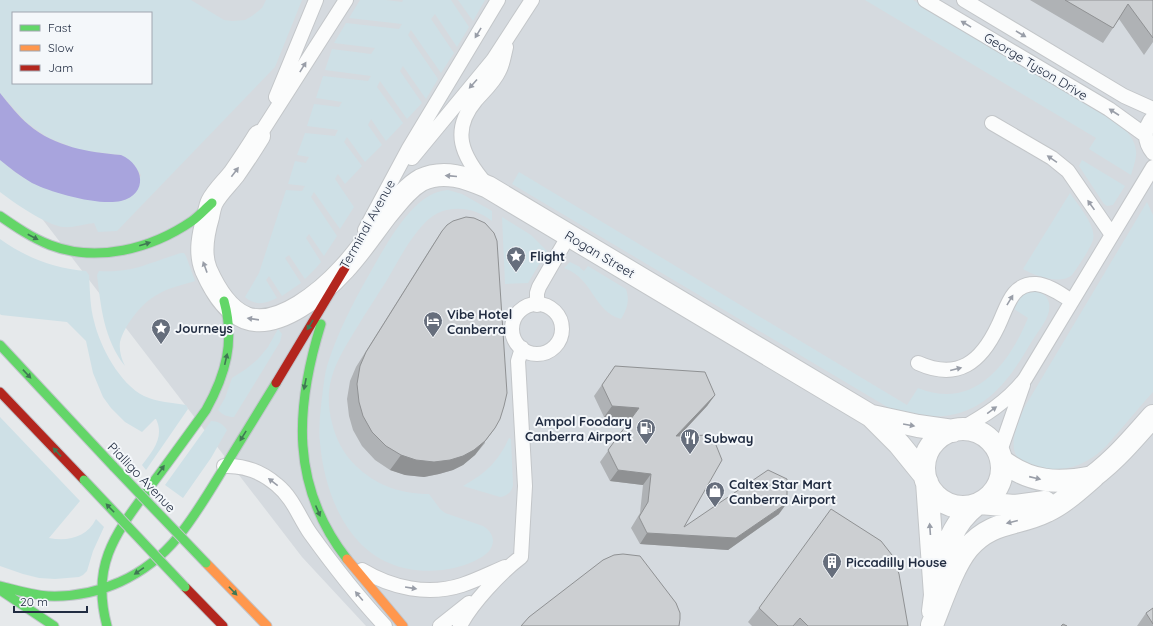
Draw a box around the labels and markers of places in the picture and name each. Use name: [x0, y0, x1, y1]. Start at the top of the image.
place icon: Flight: [505, 245, 527, 273]
place label: Flight: [530, 248, 565, 264]
place label: Vibe Hotel Canberra: [447, 306, 512, 337]
hotel icon: Vibe Hotel Canberra: [422, 310, 444, 338]
place icon: Journeys: [150, 317, 172, 345]
place label: Journeys: [175, 320, 233, 336]
place label: Ampol Foodary Canberra Airport: [525, 413, 632, 444]
fuel station icon: Ampol Foodary Canberra Airport: [635, 417, 657, 445]
restaurant icon: Subway: [679, 427, 701, 455]
place label: Subway: [704, 430, 753, 446]
place label: Caltex Star Mart Canberra Airport: [729, 476, 836, 507]
shop icon: Caltex Star Mart Canberra Airport: [704, 480, 726, 508]
building icon: Piccadilly House: [821, 551, 843, 579]
place label: Piccadilly House: [846, 554, 947, 570]

